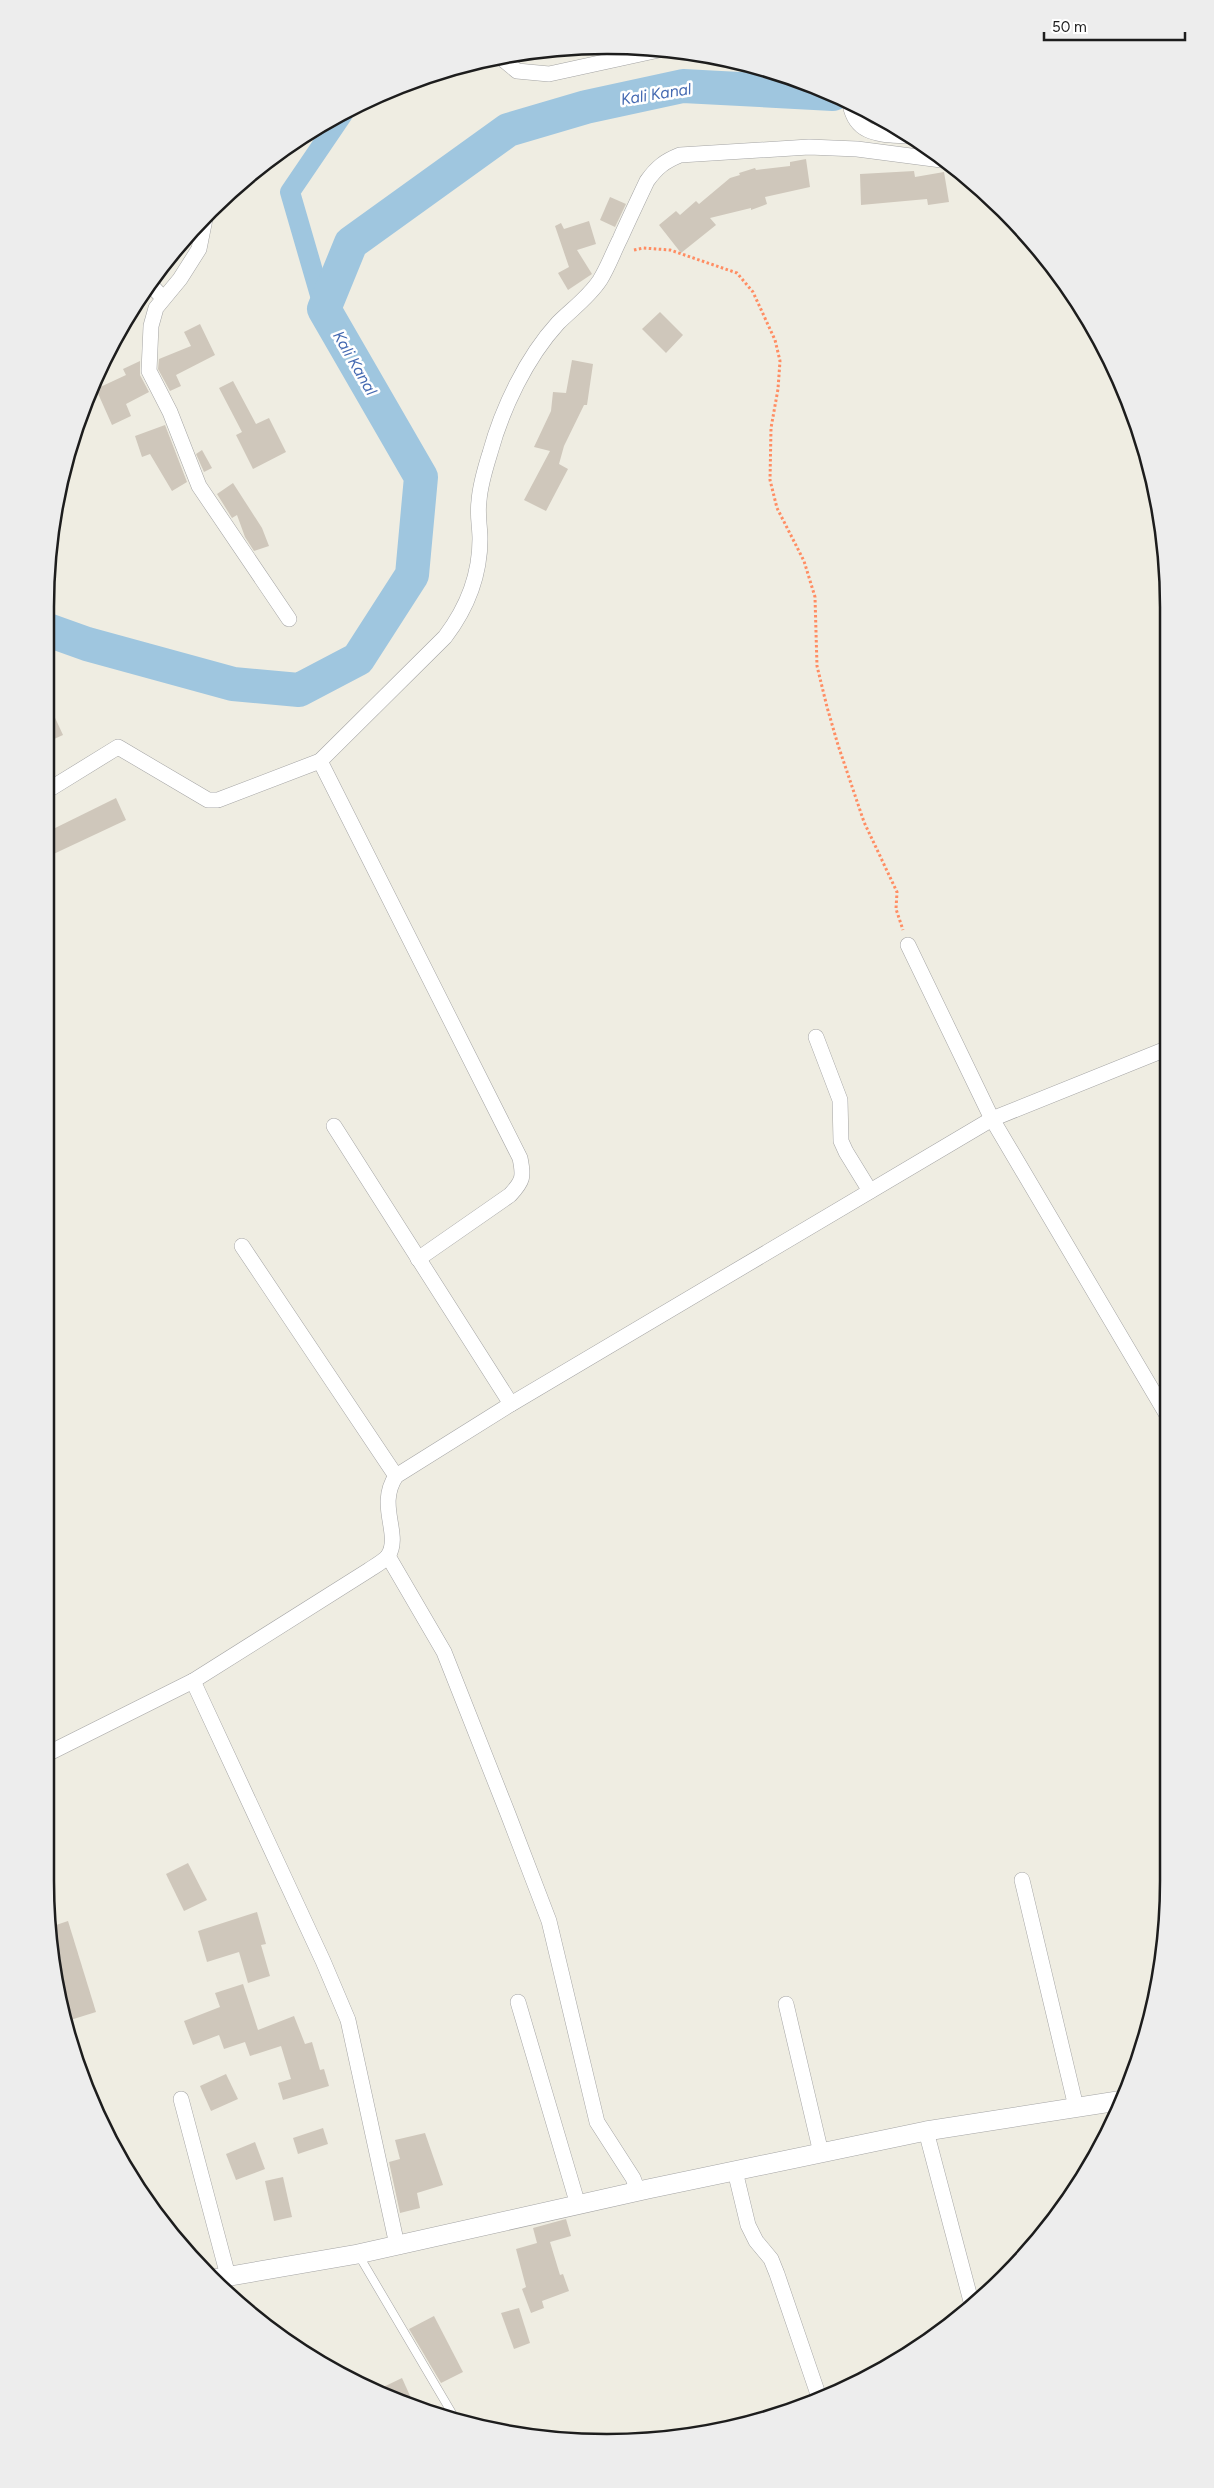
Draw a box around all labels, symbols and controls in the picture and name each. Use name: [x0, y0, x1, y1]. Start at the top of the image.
scale bar: [1044, 10, 1185, 42]
text: 50 m: [1052, 18, 1087, 36]
water label: Kali Kanal: [619, 79, 693, 109]
water label: Kali Kanal: [329, 327, 381, 399]

